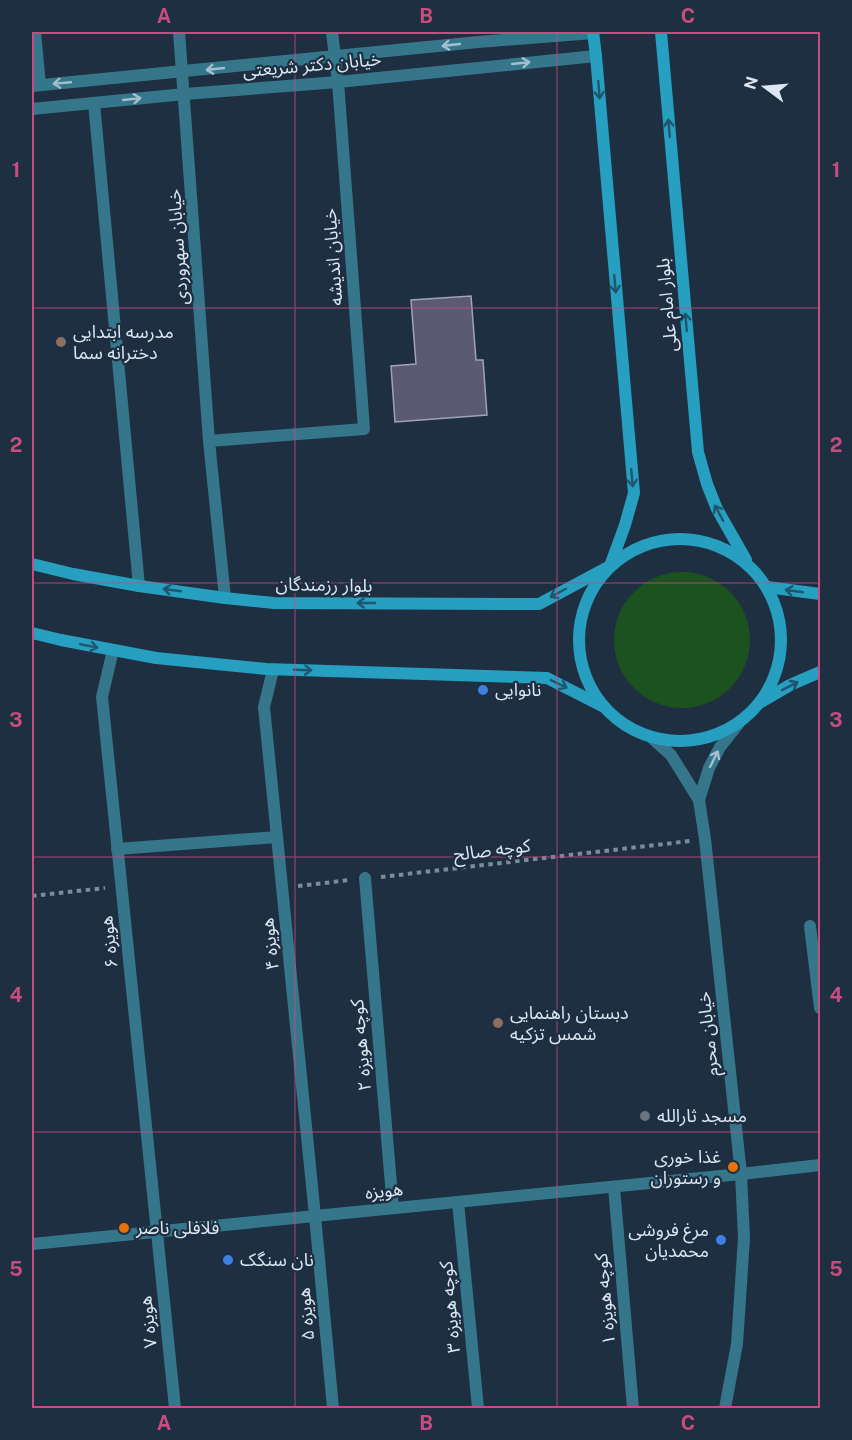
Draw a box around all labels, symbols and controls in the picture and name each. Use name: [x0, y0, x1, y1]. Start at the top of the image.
text: A: [157, 4, 171, 28]
text: B: [419, 4, 433, 28]
text: C: [681, 4, 695, 28]
one-way arrow: [441, 40, 461, 51]
street label: خیابان دکتر شریعتی: [242, 48, 382, 82]
one-way arrow: [511, 57, 531, 68]
north arrow: [735, 57, 795, 117]
one-way arrow: [206, 64, 226, 75]
text: N: [740, 74, 762, 92]
one-way arrow: [52, 78, 72, 89]
one-way arrow: [594, 79, 605, 99]
one-way arrow: [121, 93, 141, 104]
one-way arrow: [663, 118, 674, 138]
text: 1: [12, 158, 20, 182]
text: 1: [832, 158, 840, 182]
street label: خیابان سهروردی: [163, 188, 193, 306]
street label: خیابان اندیشه: [319, 208, 347, 306]
street label: بلوار امام على: [652, 257, 685, 353]
one-way arrow: [610, 273, 621, 293]
one-way arrow: [680, 313, 691, 333]
place label: مدرسه ابتدایی دخترانه سما: [73, 321, 174, 364]
marker: مدرسه ابتدایی دخترانه سما: [54, 335, 68, 349]
text: 2: [10, 433, 22, 457]
text: 2: [830, 433, 842, 457]
one-way arrow: [627, 468, 638, 488]
one-way arrow: [713, 504, 724, 522]
street label: بلوار رزمندگان: [275, 573, 373, 597]
one-way arrow: [162, 585, 182, 596]
one-way arrow: [785, 585, 804, 596]
one-way arrow: [550, 588, 568, 600]
one-way arrow: [357, 597, 377, 609]
one-way arrow: [78, 640, 98, 651]
one-way arrow: [292, 665, 312, 676]
place label: نانوایی: [495, 679, 541, 701]
one-way arrow: [550, 679, 568, 691]
one-way arrow: [780, 680, 798, 691]
marker: نانوایی: [476, 683, 490, 697]
text: 3: [9, 708, 23, 732]
text: 3: [829, 708, 843, 732]
one-way arrow: [708, 751, 720, 768]
street label: کوچه صالح: [452, 834, 533, 868]
street label: هویزه ۶: [95, 915, 123, 969]
street label: هویزه ۴: [256, 917, 284, 971]
text: 4: [9, 983, 23, 1007]
text: 4: [829, 983, 843, 1007]
street label: خیابان محرم: [693, 990, 726, 1078]
street label: کوچه هویزه ۲: [346, 998, 376, 1092]
place label: دبستان راهنمایی شمس تزکیه: [510, 1002, 629, 1045]
marker: دبستان راهنمایی شمس تزکیه: [491, 1016, 505, 1030]
place label: مسجد ثارالله: [657, 1105, 747, 1127]
marker: مسجد ثارالله: [638, 1109, 652, 1123]
place label: غذا خوری و رستوران: [650, 1146, 721, 1189]
marker: غذا خوری و رستوران: [726, 1160, 740, 1174]
street label: هویزه: [364, 1178, 404, 1204]
place label: فلافلی ناصر: [135, 1217, 219, 1239]
place label: مرغ فروشی محمدیان: [628, 1219, 709, 1262]
marker: فلافلی ناصر: [117, 1221, 131, 1235]
marker: مرغ فروشی محمدیان: [714, 1233, 728, 1247]
place label: نان سنگک: [240, 1249, 314, 1271]
street label: کوچه هویزه ۱: [590, 1252, 620, 1346]
marker: نان سنگک: [221, 1253, 235, 1267]
text: 5: [9, 1257, 23, 1281]
text: 5: [829, 1257, 843, 1281]
street label: کوچه هویزه ۳: [435, 1260, 465, 1354]
street label: هویزه ۵: [293, 1287, 319, 1341]
street label: هویزه ۷: [134, 1295, 162, 1349]
text: A: [157, 1411, 171, 1435]
text: B: [419, 1411, 433, 1435]
text: C: [681, 1411, 695, 1435]

